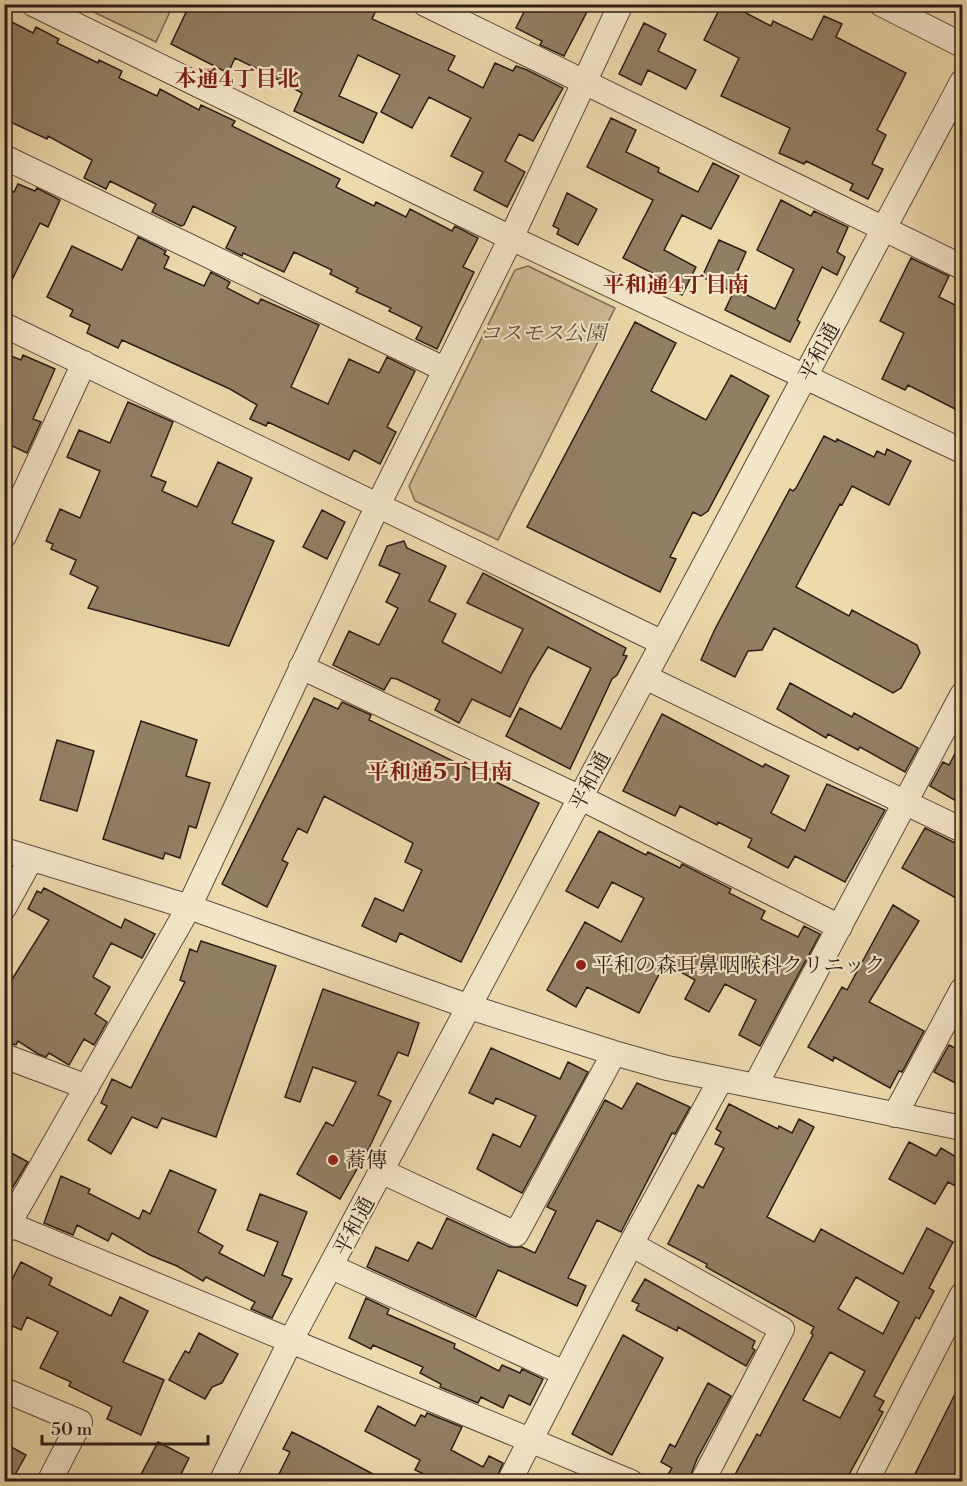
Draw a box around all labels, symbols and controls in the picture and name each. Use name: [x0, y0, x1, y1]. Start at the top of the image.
district label: 本通4丁目北: [175, 66, 299, 93]
district label: 平和通4丁目南: [603, 272, 749, 299]
street label: 平和通: [794, 319, 846, 386]
park label: コスモス公園: [480, 321, 609, 347]
street label: 平和通: [565, 748, 617, 815]
district label: 平和通5丁目南: [367, 759, 513, 786]
place label: 平和の森耳鼻咽喉科クリニック: [593, 953, 886, 979]
marker: 平和の森耳鼻咽喉科クリニック: [574, 958, 588, 972]
place label: 蕎傳: [345, 1148, 387, 1174]
marker: 蕎傳: [326, 1153, 340, 1167]
street label: 平和通: [329, 1193, 381, 1260]
scale bar: [42, 1408, 208, 1446]
text: 50 m: [51, 1418, 93, 1441]

